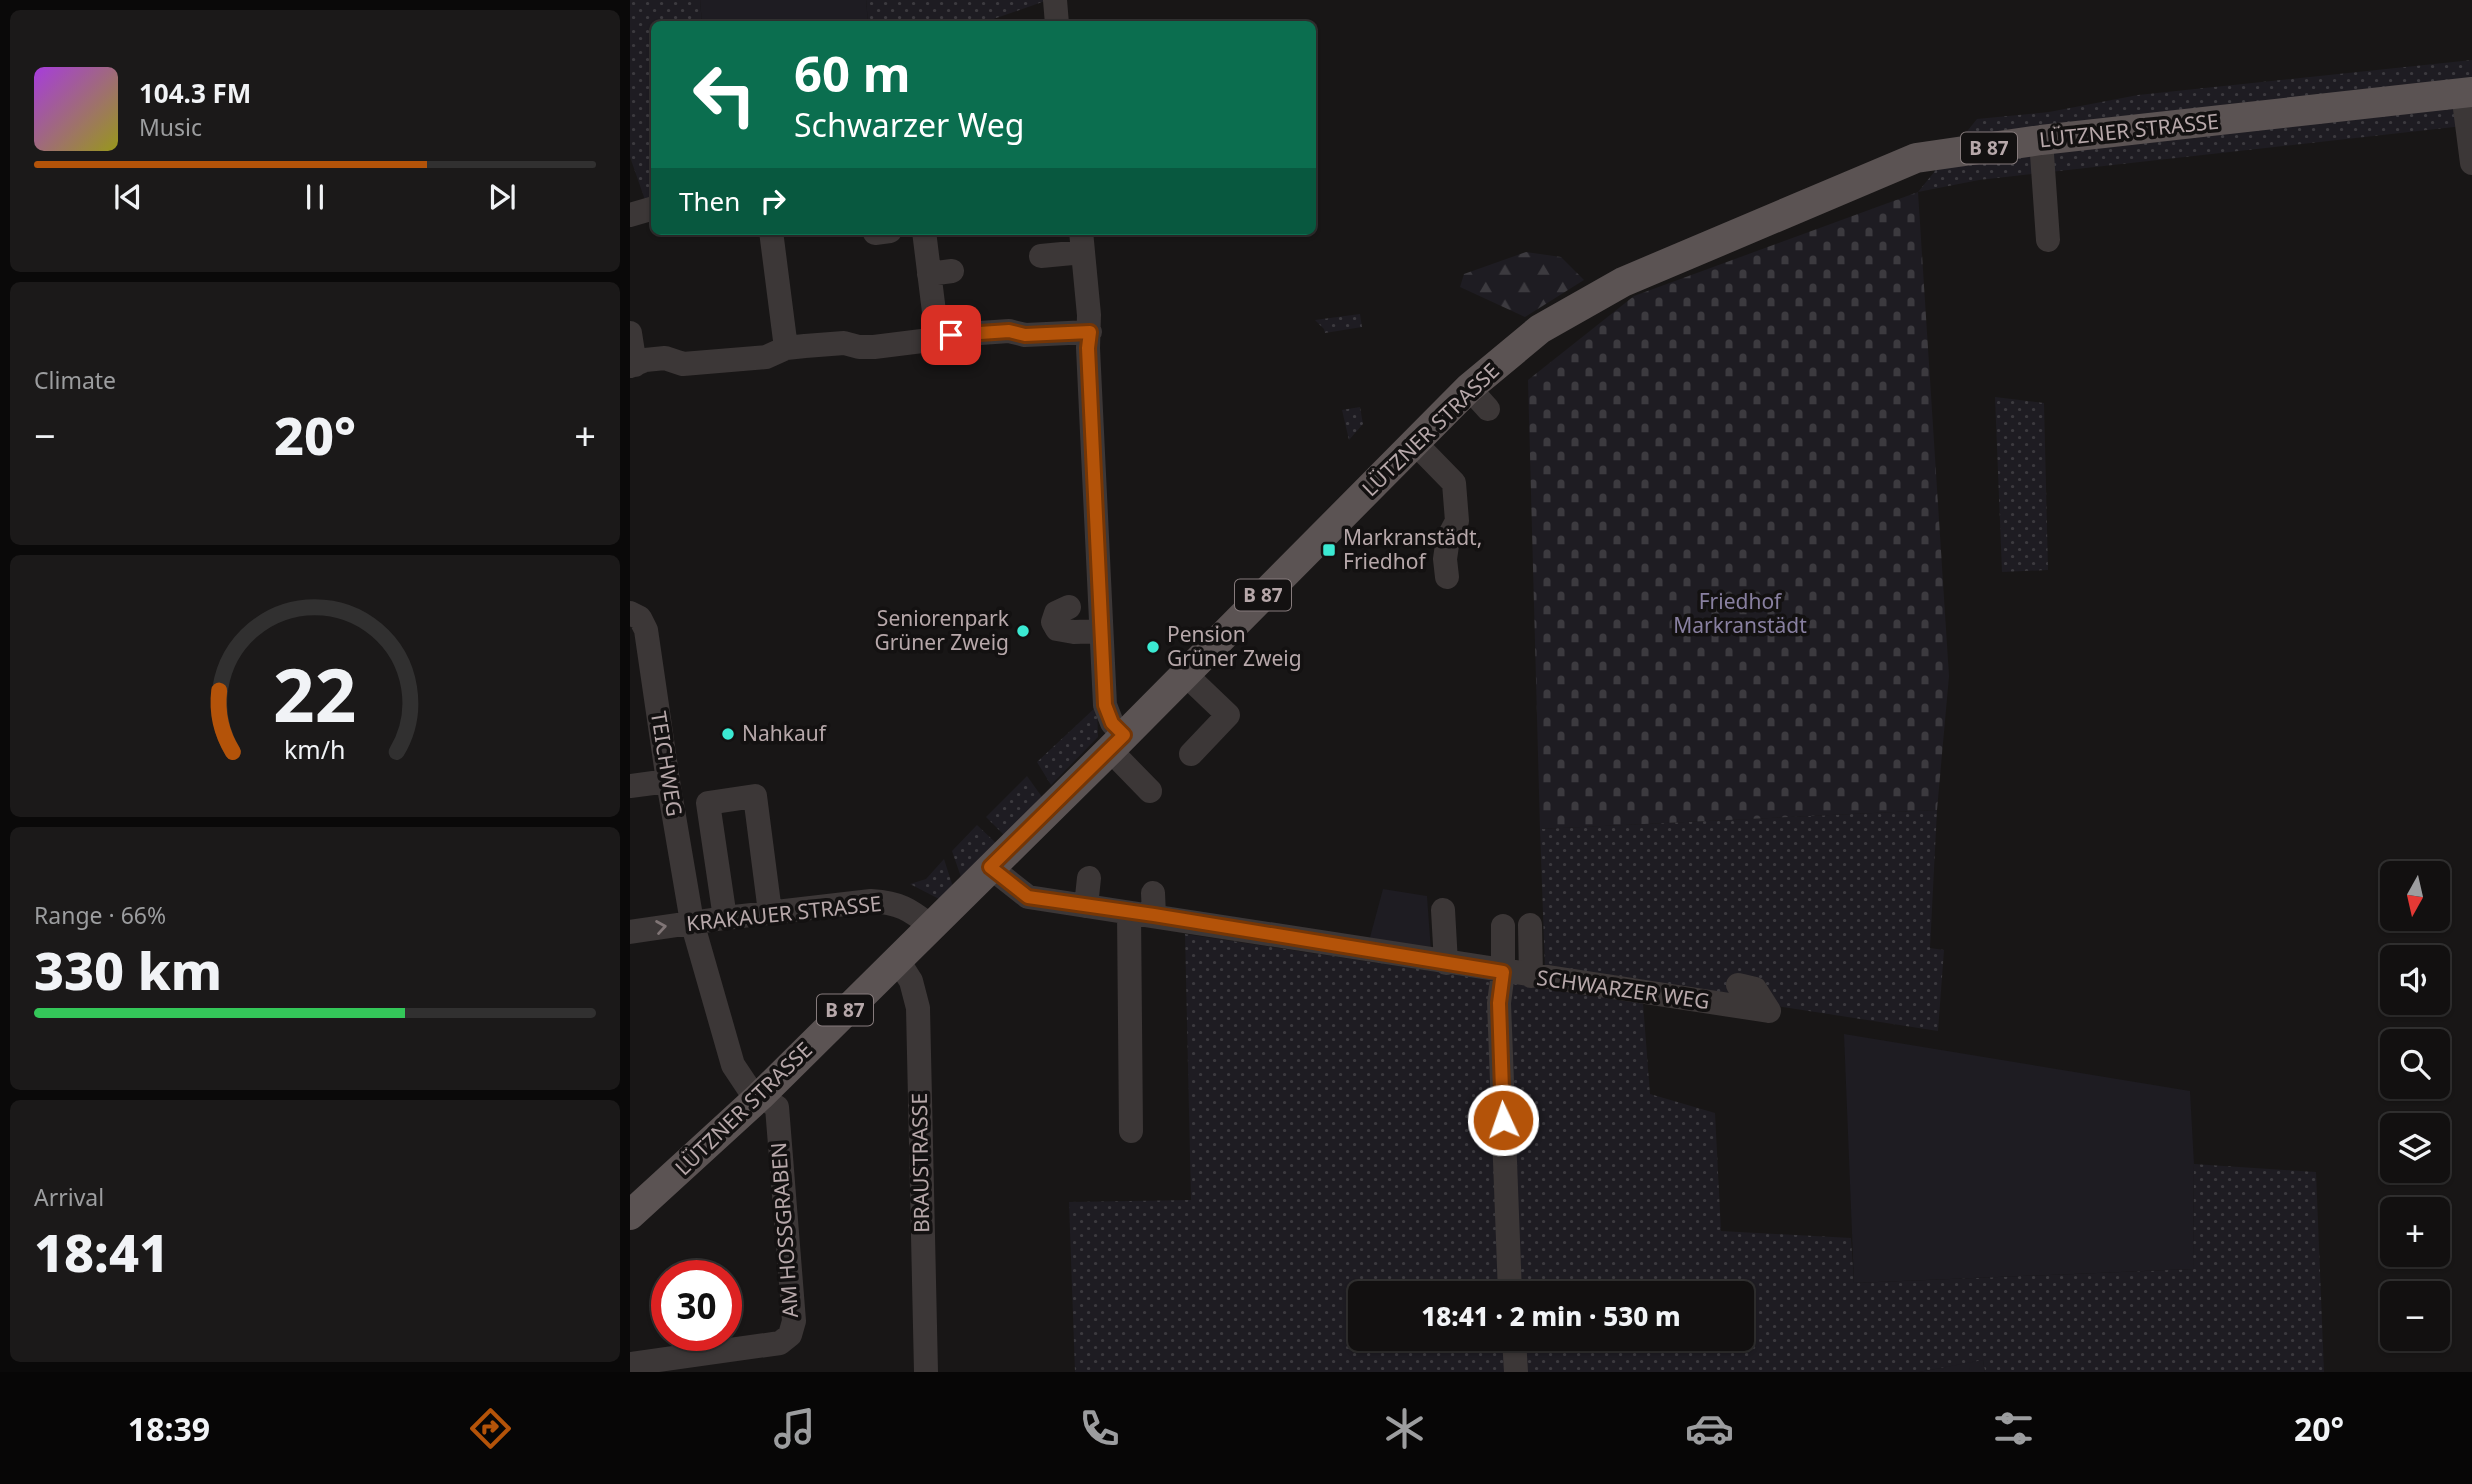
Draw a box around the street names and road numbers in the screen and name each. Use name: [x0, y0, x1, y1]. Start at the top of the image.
street label: LÜTZNER STRASSE: [2038, 107, 2220, 153]
road number: B 87: [1961, 132, 2017, 164]
street label: LÜTZNER STRASSE: [1356, 357, 1505, 502]
road number: B 87: [1235, 580, 1291, 610]
street label: TEICHWEG: [645, 709, 689, 818]
street label: KRAKAUER STRASSE: [685, 889, 883, 937]
street label: SCHWARZER WEG: [1535, 963, 1711, 1015]
road number: B 87: [817, 994, 873, 1026]
street label: LÜTZNER STRASSE: [669, 1036, 818, 1181]
street label: BRAUSTRASSE: [905, 1093, 935, 1233]
street label: AM HOSSGRABEN: [764, 1141, 804, 1319]

